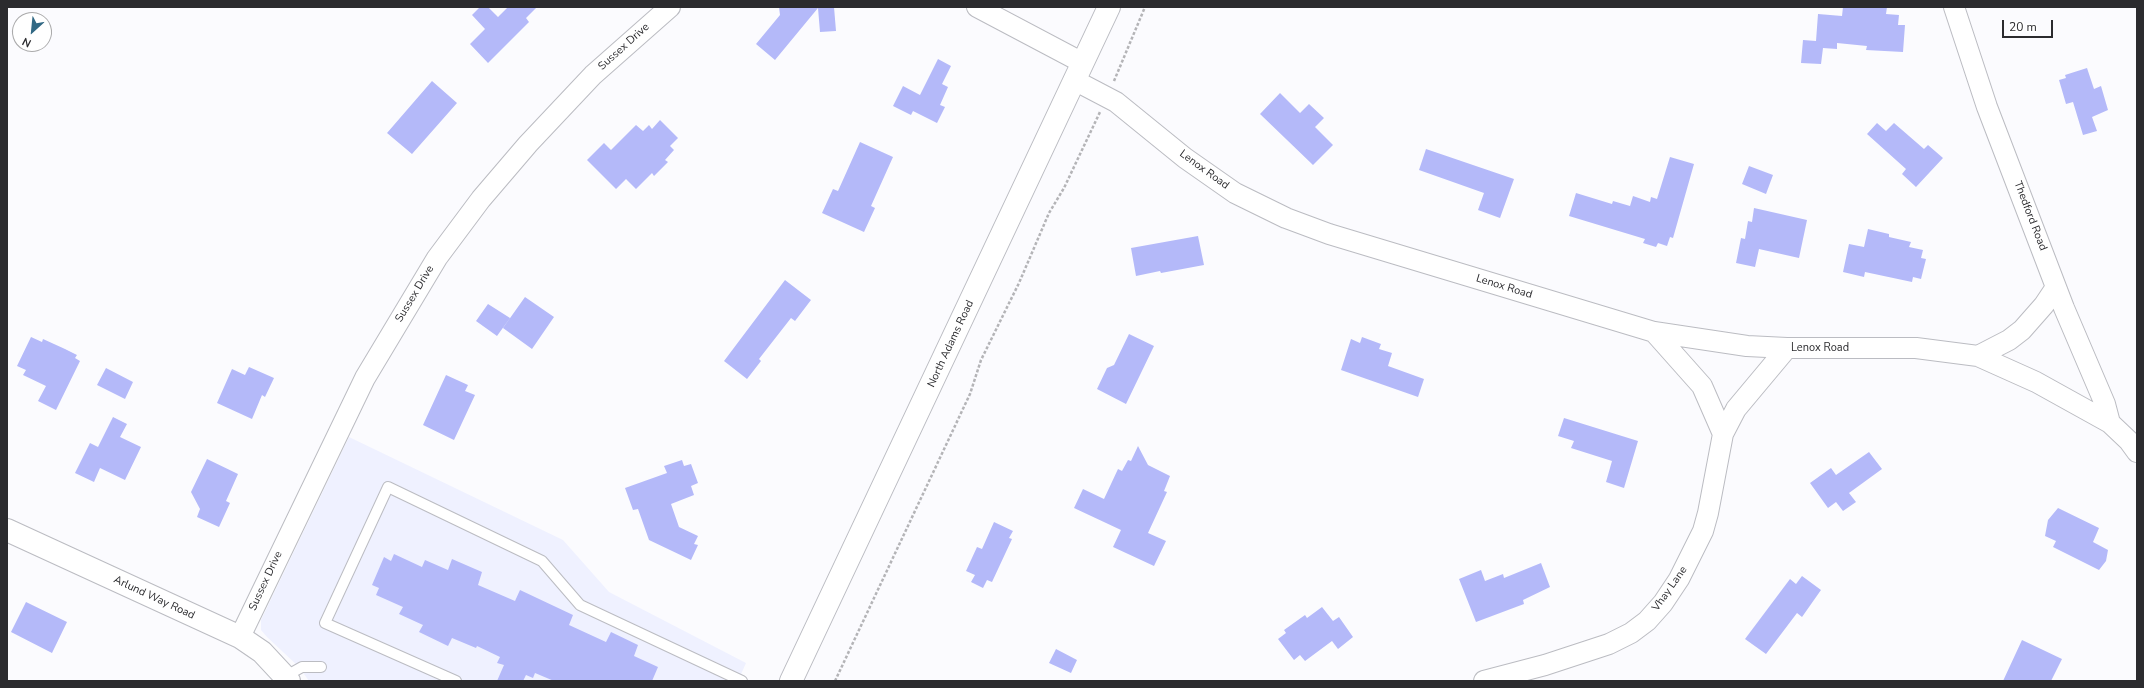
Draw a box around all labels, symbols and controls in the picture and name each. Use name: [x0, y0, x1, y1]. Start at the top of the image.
north arrow: [12, 12, 52, 52]
scale bar: [2004, 12, 2055, 38]
text: 20 m: [2009, 19, 2037, 35]
street label: Sussex Drive: [596, 21, 652, 73]
text: N: [20, 34, 34, 51]
street label: Lenox Road: [1177, 148, 1231, 192]
street label: Thedford Road: [2011, 179, 2049, 253]
street label: Sussex Drive: [393, 263, 437, 325]
street label: Lenox Road: [1474, 272, 1534, 302]
street label: North Adams Road: [925, 298, 977, 390]
street label: Lenox Road: [1791, 341, 1849, 355]
street label: Sussex Drive: [246, 549, 286, 613]
street label: Vhay Lane: [1650, 564, 1690, 614]
street label: Arlund Way Road: [111, 573, 197, 623]

